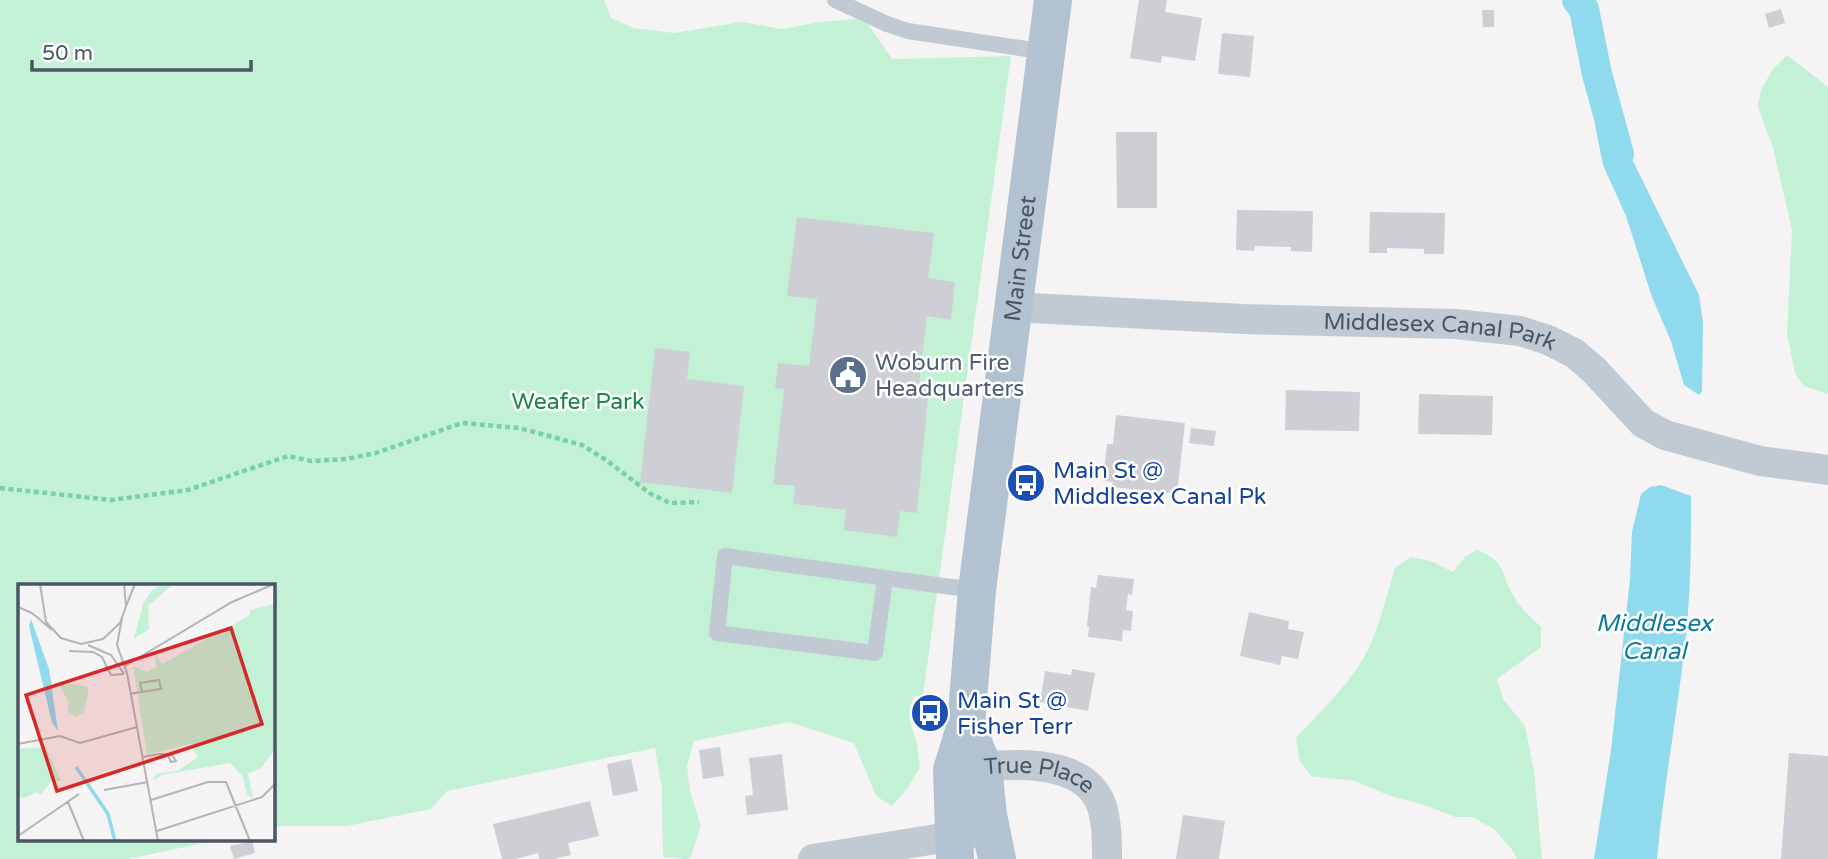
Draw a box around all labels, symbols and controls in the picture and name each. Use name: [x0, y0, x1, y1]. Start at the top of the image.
scale bar: [32, 28, 250, 72]
text: 50 m: [42, 41, 93, 66]
street label: Main Street: [999, 194, 1043, 323]
street label: Middlesex Canal Park: [1323, 308, 1561, 357]
place label: Woburn Fire Headquarters: [875, 349, 1024, 403]
public building icon: Woburn Fire Headquarters: [827, 354, 869, 396]
park label: Weafer Park: [512, 388, 644, 416]
place label: Main St @ Middlesex Canal Pk: [1053, 457, 1266, 511]
bus stop icon: Main St @ Middlesex Canal Pk: [1005, 462, 1047, 504]
inset map: [18, 584, 275, 842]
water label: Middlesex Canal: [1596, 609, 1714, 666]
place label: Main St @ Fisher Terr: [957, 687, 1073, 741]
bus stop icon: Main St @ Fisher Terr: [909, 692, 951, 734]
street label: True Place: [983, 752, 1101, 800]

